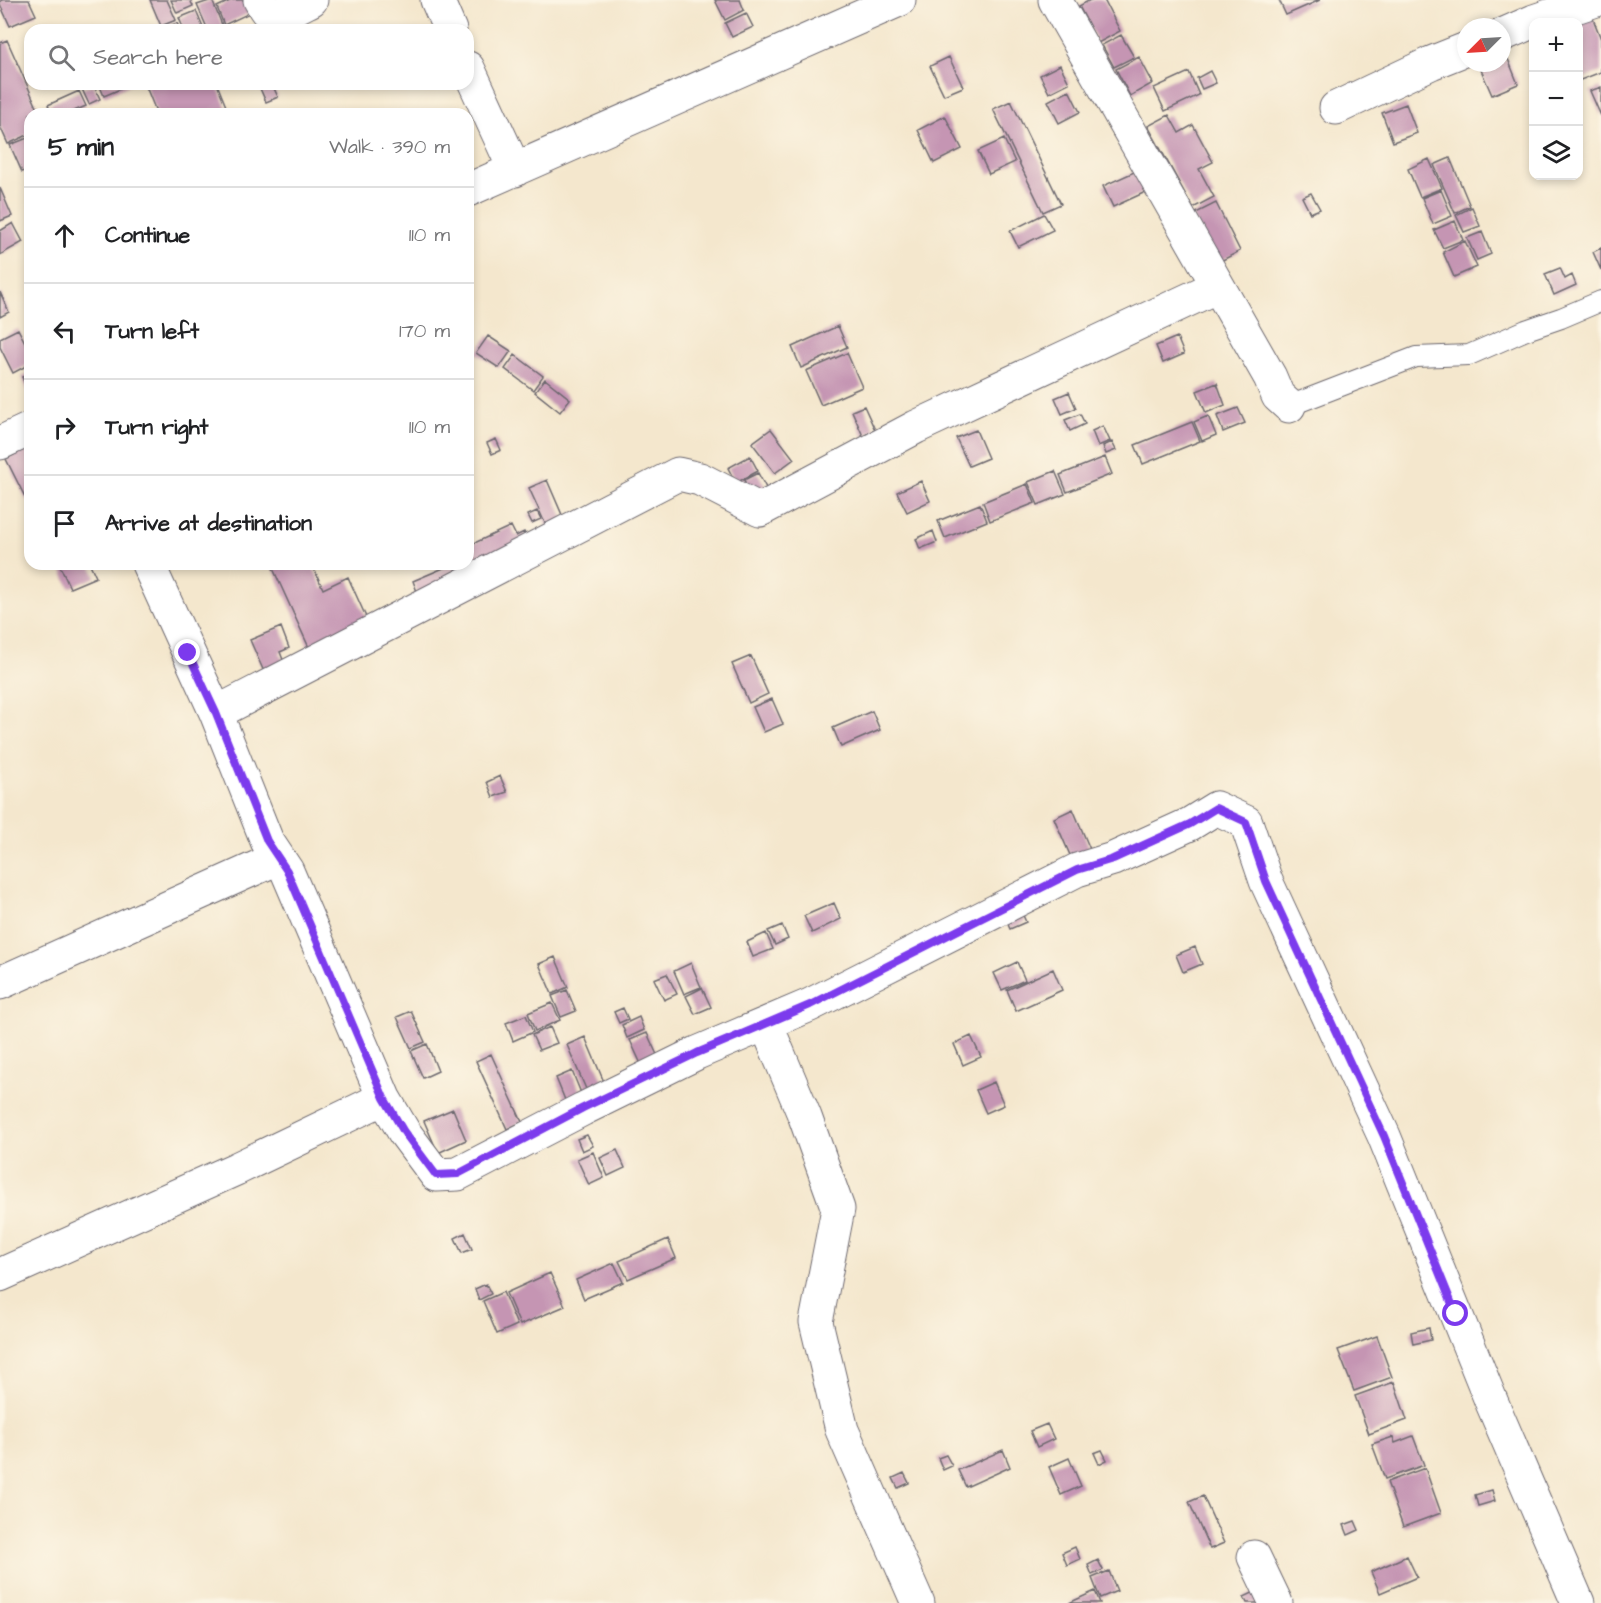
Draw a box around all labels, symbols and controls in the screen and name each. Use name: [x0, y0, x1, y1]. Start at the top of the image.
north arrow: [1457, 18, 1511, 72]
map controls: [1529, 18, 1583, 180]
button: +: [1529, 18, 1583, 72]
search box: [24, 24, 474, 90]
icon: search: [45, 41, 78, 74]
text: Search here: [93, 42, 223, 73]
button: −: [1529, 72, 1583, 126]
button: layers: [1529, 126, 1583, 180]
text: 5 min: [48, 129, 114, 165]
text: Walk · 390 m: [329, 133, 450, 161]
icon: ahead: [48, 219, 81, 252]
text: Continue: [105, 220, 190, 251]
text: 110 m: [409, 221, 450, 249]
icon: left: [48, 315, 81, 348]
text: Turn left: [105, 316, 199, 347]
text: 170 m: [399, 317, 450, 345]
icon: right: [48, 411, 81, 444]
text: Turn right: [105, 412, 208, 443]
text: 110 m: [409, 413, 450, 441]
icon: arrive: [48, 507, 81, 540]
text: Arrive at destination: [105, 508, 312, 539]
route end: [174, 639, 200, 665]
route start: [1442, 1300, 1468, 1326]

